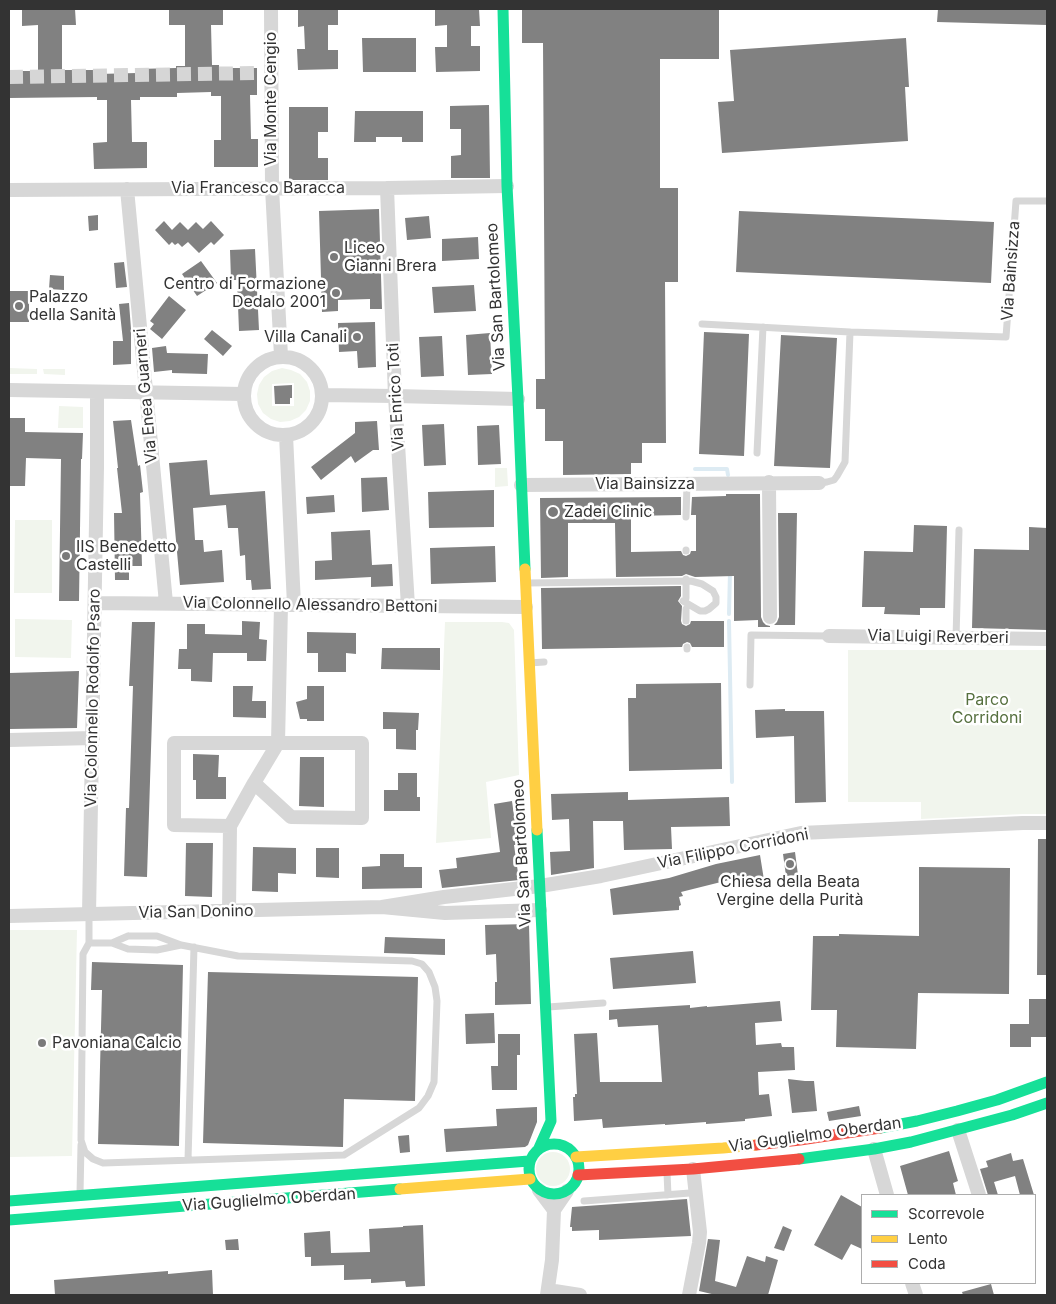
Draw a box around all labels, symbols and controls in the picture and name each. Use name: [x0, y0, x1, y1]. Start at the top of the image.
street label: Via Monte Cengio: [261, 32, 281, 166]
street label: Via Francesco Baracca: [171, 178, 345, 198]
street label: Via Bainsizza: [998, 220, 1024, 322]
street label: Via San Bartolomeo: [483, 222, 509, 372]
place label: Liceo Gianni Brera: [344, 238, 437, 276]
marker: Liceo Gianni Brera: [328, 251, 340, 263]
place label: Centro di Formazione Dedalo 2001: [164, 274, 326, 312]
place label: Palazzo della Sanità: [29, 287, 116, 325]
marker: Centro di Formazione Dedalo 2001: [330, 287, 342, 299]
marker: Palazzo della Sanità: [13, 300, 25, 312]
street label: Via Enea Guarneri: [131, 327, 161, 465]
place label: Villa Canali: [264, 327, 347, 347]
marker: Villa Canali: [351, 331, 363, 343]
street label: Via Enrico Toti: [384, 342, 408, 452]
street label: Via Bainsizza: [595, 474, 695, 494]
place label: Zadei Clinic: [564, 502, 652, 522]
marker: Zadei Clinic: [546, 505, 560, 519]
place label: IIS Benedetto Castelli: [76, 537, 177, 575]
marker: IIS Benedetto Castelli: [60, 550, 72, 562]
street label: Via Colonnello Rodolfo Psaro: [81, 589, 105, 807]
street label: Via Colonnello Alessandro Bettoni: [182, 593, 438, 617]
street label: Via Luigi Reverberi: [867, 626, 1009, 648]
park label: Parco Corridoni: [952, 690, 1022, 728]
street label: Via San Bartolomeo: [509, 778, 535, 928]
street label: Via Filippo Corridoni: [656, 825, 810, 873]
marker: Chiesa della Beata Vergine della Purità: [784, 858, 796, 870]
place label: Chiesa della Beata Vergine della Purità: [717, 872, 863, 910]
street label: Via San Donino: [138, 901, 254, 923]
place label: Pavoniana Calcio: [52, 1033, 182, 1053]
marker: Pavoniana Calcio: [36, 1037, 48, 1049]
street label: Via Guglielmo Oberdan: [727, 1113, 903, 1157]
street label: Via Guglielmo Oberdan: [182, 1184, 356, 1216]
legend: [861, 1194, 1036, 1284]
text: Scorrevole: [908, 1204, 984, 1223]
text: Lento: [908, 1229, 948, 1248]
text: Coda: [908, 1254, 946, 1273]

